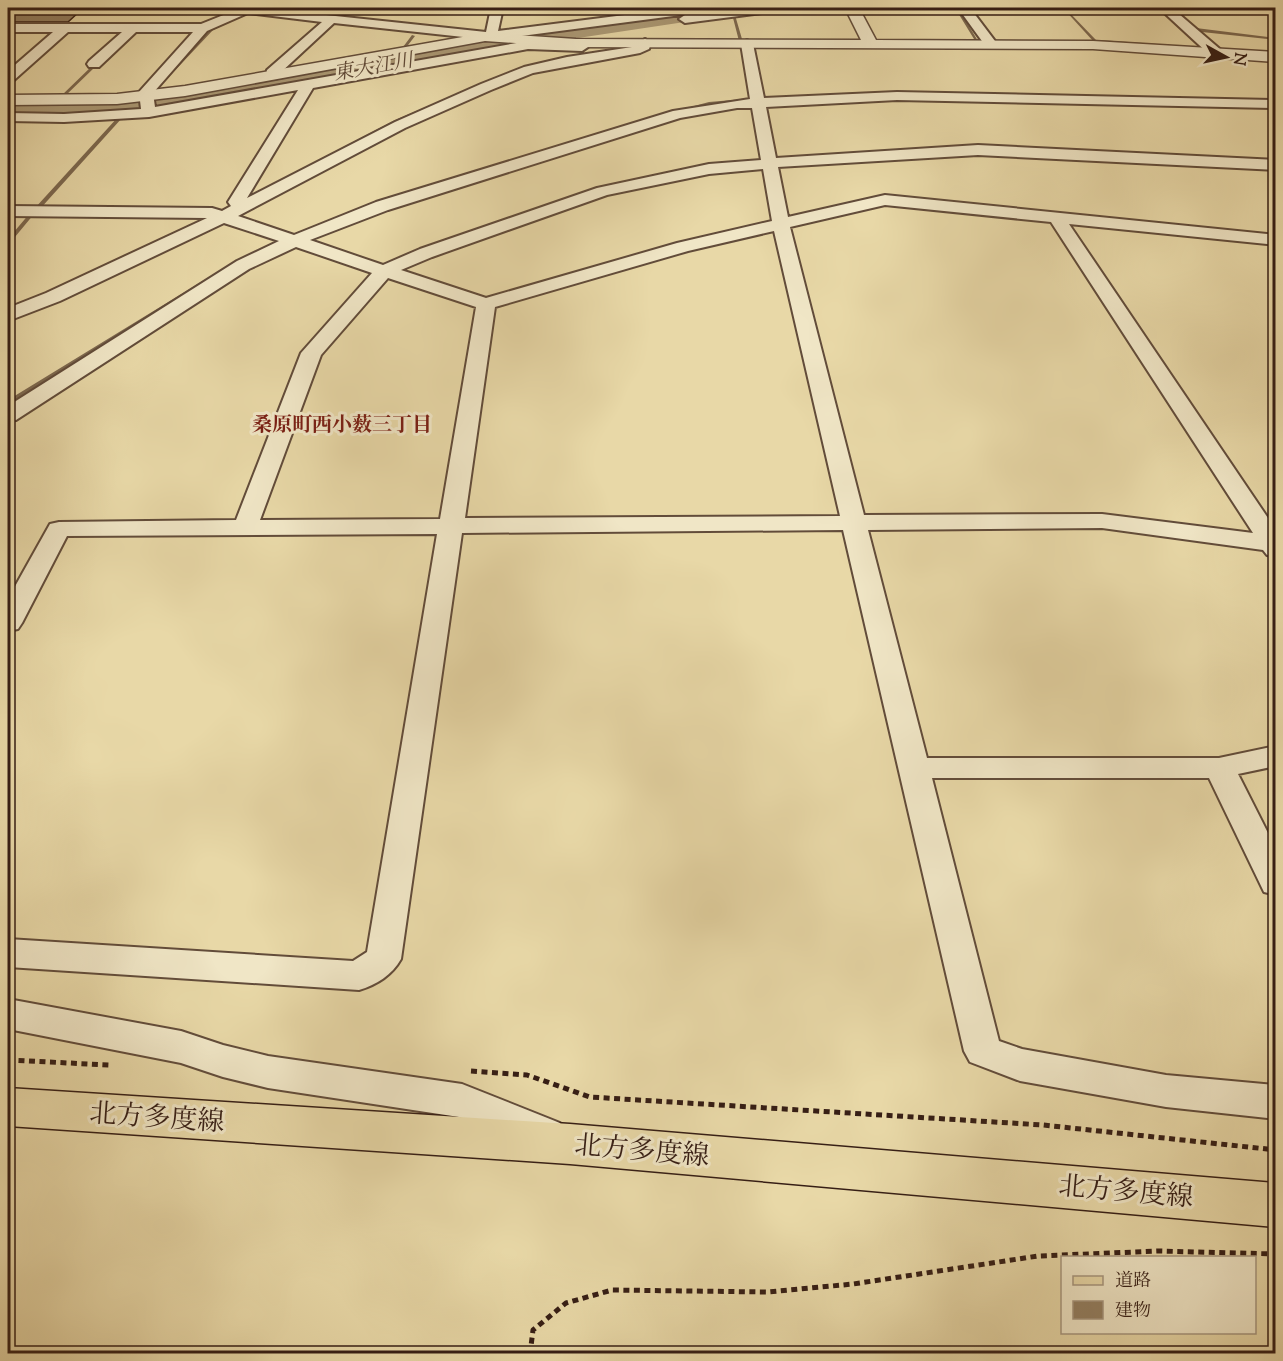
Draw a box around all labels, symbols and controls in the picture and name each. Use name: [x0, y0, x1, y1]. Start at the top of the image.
north arrow: [1196, 27, 1256, 87]
water label: 東大江川: [332, 47, 417, 90]
text: N: [1226, 51, 1251, 67]
district label: 桑原町西小薮三丁目: [252, 412, 432, 441]
street label: 北方多度線: [88, 1095, 226, 1144]
street label: 北方多度線: [573, 1127, 711, 1178]
street label: 北方多度線: [1057, 1168, 1195, 1219]
legend: [1061, 1256, 1256, 1334]
text: 道路: [1115, 1269, 1151, 1295]
text: 建物: [1115, 1299, 1151, 1325]

